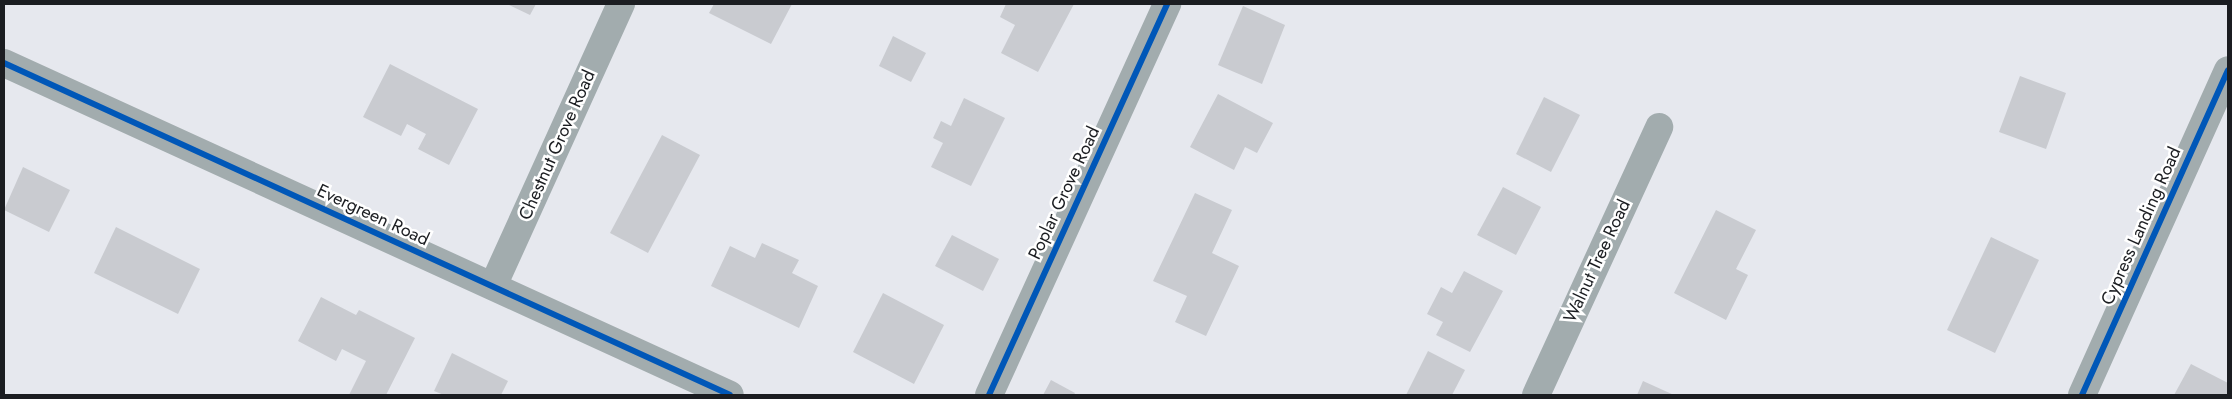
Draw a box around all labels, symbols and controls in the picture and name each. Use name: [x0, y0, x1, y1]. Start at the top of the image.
street label: Chestnut Grove Road: [514, 67, 600, 223]
street label: Poplar Grove Road: [1024, 123, 1104, 263]
street label: Cypress Landing Road: [2096, 144, 2186, 308]
street label: Evergreen Road: [314, 180, 432, 250]
street label: Walnut Tree Road: [1559, 196, 1635, 326]

